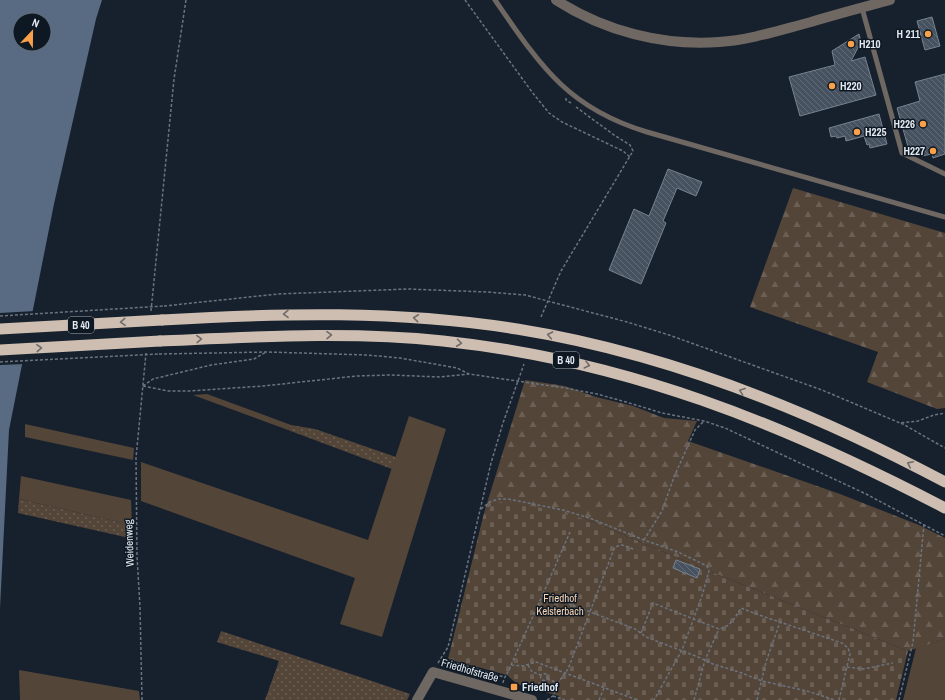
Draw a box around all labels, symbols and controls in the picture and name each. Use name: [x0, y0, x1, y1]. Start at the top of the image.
north arrow: [12, 12, 52, 52]
text: N: [30, 15, 41, 30]
place label: H 211: [896, 27, 920, 41]
marker: H 211: [923, 29, 933, 39]
place label: H210: [859, 37, 881, 51]
marker: H210: [846, 39, 856, 49]
place label: H220: [840, 79, 862, 93]
marker: H220: [827, 81, 837, 91]
place label: H226: [893, 117, 915, 131]
marker: H226: [918, 119, 928, 129]
place label: H225: [865, 125, 887, 139]
marker: H225: [852, 127, 862, 137]
place label: H227: [903, 144, 925, 158]
marker: H227: [928, 146, 938, 156]
one-way arrow: [283, 310, 289, 319]
one-way arrow: [412, 314, 419, 323]
road number: B 40: [68, 317, 94, 333]
one-way arrow: [120, 318, 126, 327]
one-way arrow: [326, 331, 332, 339]
one-way arrow: [547, 332, 553, 340]
one-way arrow: [196, 335, 202, 344]
one-way arrow: [456, 338, 462, 347]
one-way arrow: [36, 343, 42, 352]
road number: B 40: [553, 352, 579, 368]
one-way arrow: [583, 360, 590, 369]
one-way arrow: [738, 387, 745, 395]
one-way arrow: [907, 461, 915, 469]
street label: Weidenweg: [121, 519, 137, 567]
park label: Friedhof Kelsterbach: [536, 591, 584, 618]
street label: Friedhofstraße: [440, 655, 500, 685]
place label: Friedhof: [522, 680, 558, 694]
marker: Friedhof: [509, 682, 519, 692]

